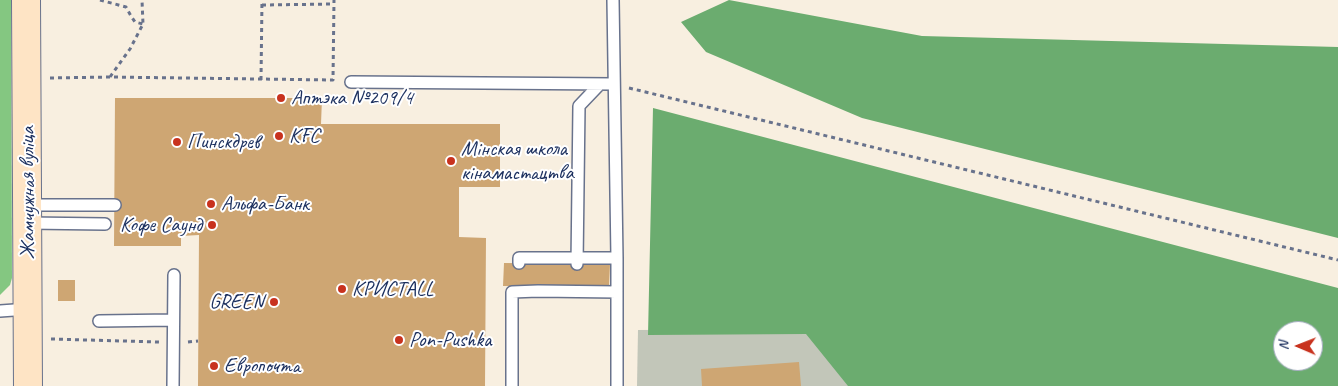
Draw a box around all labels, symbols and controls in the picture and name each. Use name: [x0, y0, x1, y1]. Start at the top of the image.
place label: Аптэка №209/4: [291, 85, 413, 111]
marker: Аптэка №209/4: [275, 92, 287, 104]
place label: KFC: [289, 123, 320, 149]
street label: Жамчужная вуліца: [15, 126, 41, 260]
place label: Пинскдрев: [187, 129, 259, 155]
marker: KFC: [273, 130, 285, 142]
marker: Пинскдрев: [171, 136, 183, 148]
place label: Мінская школа кінамастацтва: [461, 136, 574, 186]
marker: Мінская школа кінамастацтва: [445, 155, 457, 167]
place label: Альфа-Банк: [221, 191, 309, 217]
marker: Альфа-Банк: [205, 198, 217, 210]
place label: Кофе Саунд: [120, 212, 202, 238]
marker: Кофе Саунд: [206, 219, 218, 231]
place label: КРИСТАLL: [352, 276, 433, 302]
marker: КРИСТАLL: [336, 283, 348, 295]
place label: GREEN: [209, 289, 264, 315]
marker: GREEN: [268, 296, 280, 308]
north arrow: [1273, 321, 1323, 371]
place label: Pon-Pushka: [409, 327, 491, 353]
marker: Pon-Pushka: [393, 334, 405, 346]
text: N: [1275, 341, 1292, 350]
place label: Европочта: [224, 353, 300, 379]
marker: Европочта: [208, 360, 220, 372]

